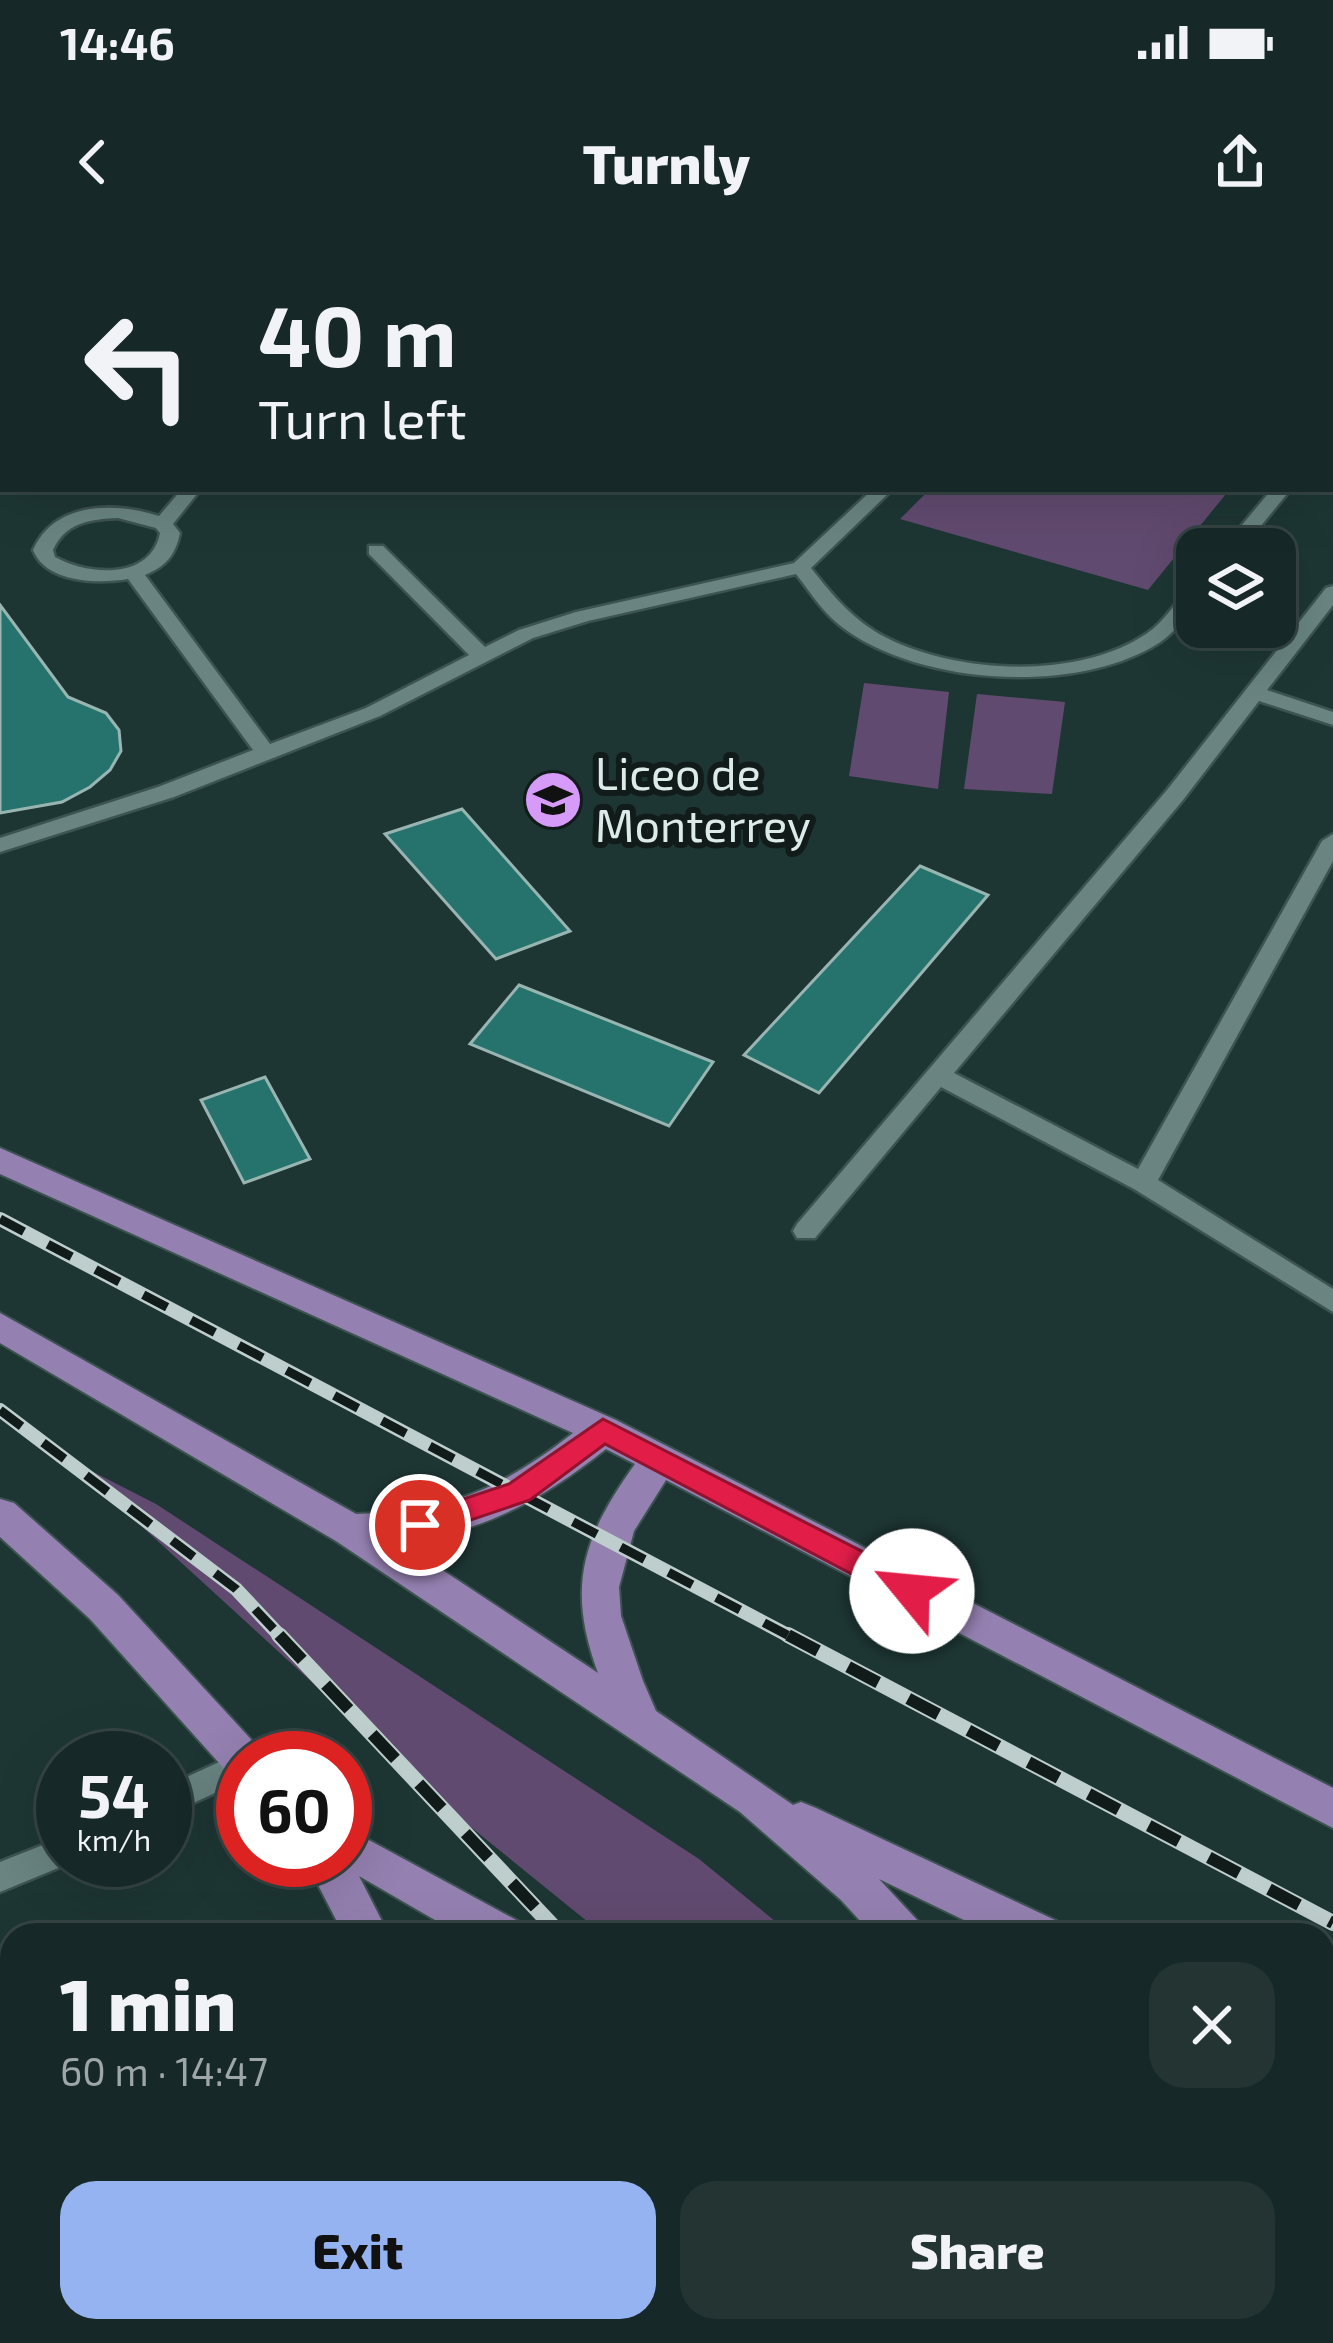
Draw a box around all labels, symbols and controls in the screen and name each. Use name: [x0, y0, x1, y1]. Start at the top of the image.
text: 14:46: [60, 15, 175, 69]
icon: back: [60, 129, 126, 195]
icon: share: [1207, 129, 1273, 195]
text: Turnly: [583, 130, 750, 195]
text: 40 m: [258, 283, 457, 384]
icon: left: [60, 288, 216, 444]
text: Turn left: [258, 385, 467, 450]
map controls: [1176, 528, 1296, 648]
button: layers: [1176, 528, 1296, 648]
place label: Liceo de Monterrey: [595, 745, 811, 851]
school or university icon: Liceo de Monterrey: [522, 769, 584, 831]
pin: [369, 1474, 471, 1576]
icon: arrive: [387, 1492, 453, 1558]
position arrow: [849, 1528, 975, 1654]
speed limit sign: 60: [216, 1731, 372, 1887]
text: 54: [78, 1758, 150, 1830]
text: km/h: [77, 1821, 151, 1857]
text: 1 min: [60, 1959, 236, 2045]
button: close: [1149, 1962, 1275, 2088]
text: 60 m · 14:47: [60, 2047, 268, 2094]
button: Exit: [60, 2181, 656, 2319]
button: Share: [680, 2181, 1275, 2319]

